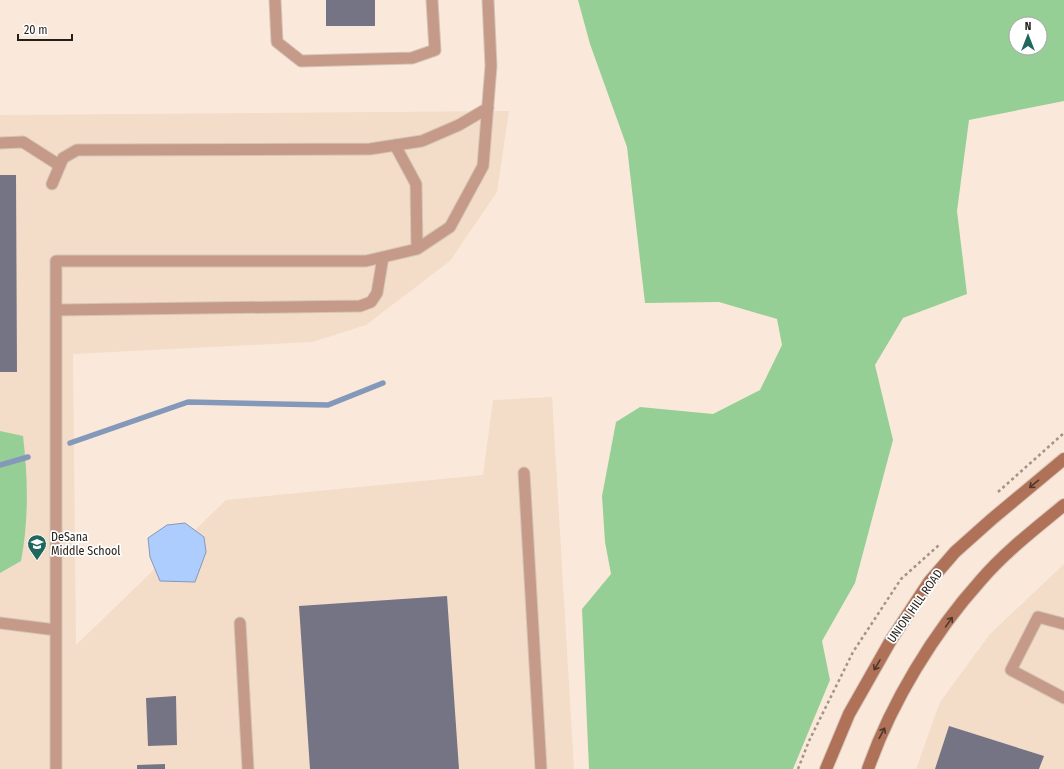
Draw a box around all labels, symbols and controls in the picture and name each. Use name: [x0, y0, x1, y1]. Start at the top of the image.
scale bar: [18, 16, 72, 42]
north arrow: [1008, 16, 1048, 56]
text: N: [1025, 20, 1031, 33]
text: 20 m: [24, 23, 48, 37]
one-way arrow: [1029, 479, 1039, 488]
place label: DeSana Middle School: [51, 530, 120, 558]
school or university icon: DeSana Middle School: [26, 533, 48, 561]
street label: UNION HILL ROAD: [885, 567, 945, 645]
one-way arrow: [945, 616, 953, 627]
one-way arrow: [873, 659, 880, 671]
one-way arrow: [879, 727, 886, 739]

